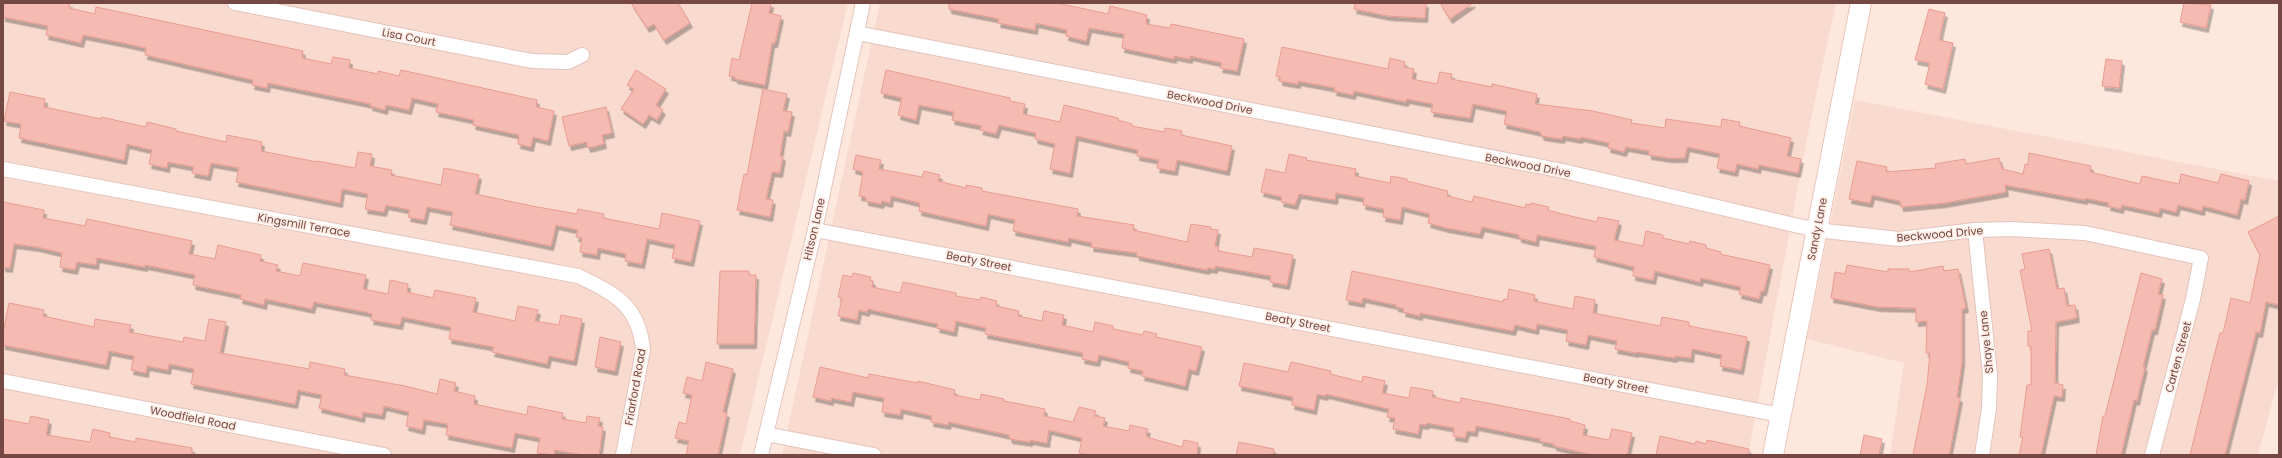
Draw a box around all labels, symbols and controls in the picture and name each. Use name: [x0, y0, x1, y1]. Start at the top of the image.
street label: Lisa Court: [381, 24, 437, 50]
street label: Beckwood Drive: [1166, 86, 1254, 118]
street label: Beckwood Drive: [1484, 149, 1572, 181]
street label: Hitson Lane: [799, 196, 829, 262]
street label: Sandy Lane: [1803, 196, 1831, 262]
street label: Kingsmill Terrace: [256, 209, 352, 241]
street label: Beckwood Drive: [1896, 222, 1984, 246]
street label: Beaty Street: [945, 247, 1013, 275]
street label: Beaty Street: [1264, 308, 1332, 336]
street label: Shaye Lane: [1975, 310, 1997, 374]
street label: Carten Street: [2161, 320, 2195, 394]
street label: Friarford Road: [620, 347, 650, 427]
street label: Beaty Street: [1582, 369, 1650, 397]
street label: Woodfield Road: [149, 402, 237, 434]

